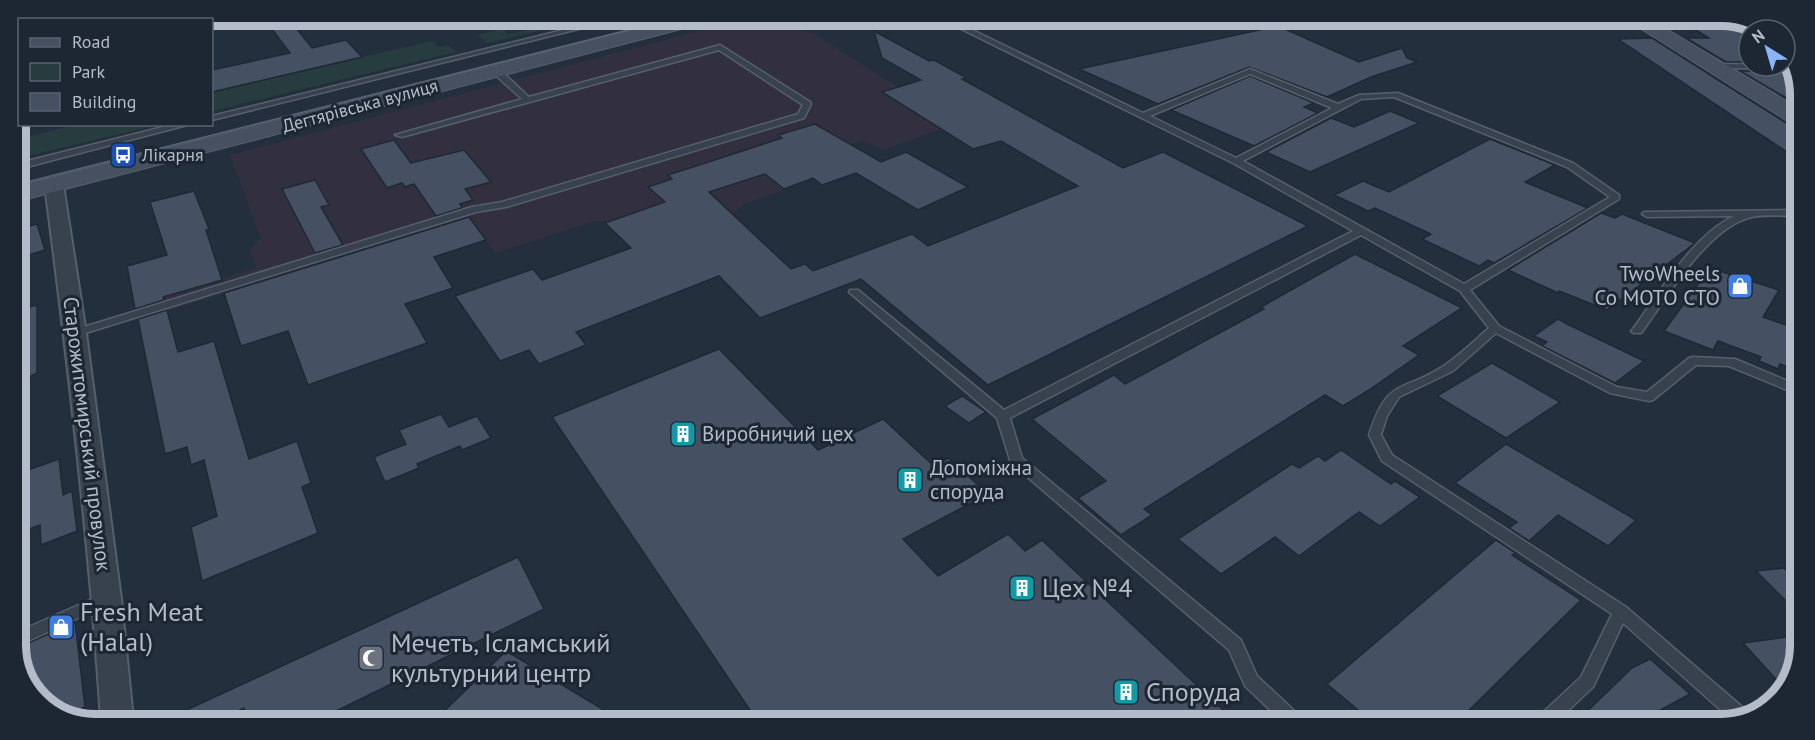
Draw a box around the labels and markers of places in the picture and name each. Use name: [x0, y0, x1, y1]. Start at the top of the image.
bus stop icon: Лікарня: [108, 140, 138, 170]
place label: Лікарня: [141, 143, 204, 166]
place label: TwoWheels Co МОТО СТО: [1595, 260, 1720, 311]
shop icon: TwoWheels Co МОТО СТО: [1725, 271, 1755, 301]
building icon: Виробничий цех: [668, 419, 698, 449]
place label: Виробничий цех: [702, 420, 854, 447]
place label: Допоміжна споруда: [930, 454, 1032, 505]
building icon: Допоміжна споруда: [895, 465, 925, 495]
place label: Цех №4: [1042, 571, 1132, 604]
building icon: Цех №4: [1007, 573, 1037, 603]
place label: Fresh Meat (Halal): [80, 595, 203, 658]
shop icon: Fresh Meat (Halal): [46, 612, 76, 642]
place label: Мечеть, Ісламський культурний центр: [391, 626, 611, 689]
mosque icon: Мечеть, Ісламський культурний центр: [356, 643, 386, 673]
place label: Споруда: [1146, 675, 1241, 708]
building icon: Споруда: [1111, 677, 1141, 707]

